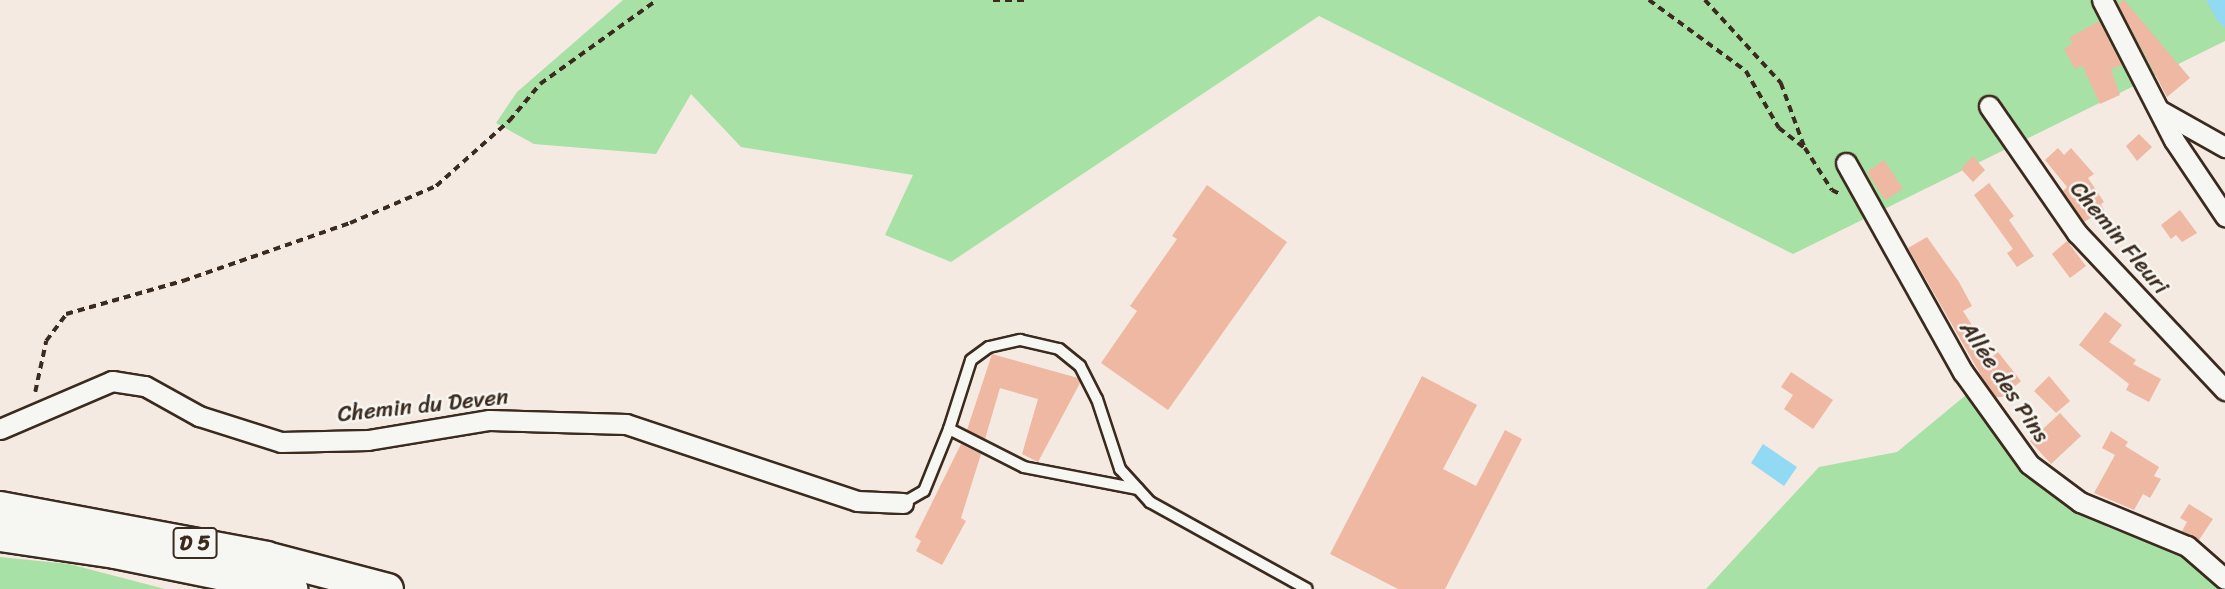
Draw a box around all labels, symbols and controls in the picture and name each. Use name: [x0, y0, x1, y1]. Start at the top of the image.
street label: Chemin Fleuri: [2064, 176, 2174, 300]
street label: Allée des Pins: [1953, 316, 2055, 448]
street label: Chemin du Deven: [336, 383, 510, 429]
road number: D 5: [172, 526, 218, 560]

